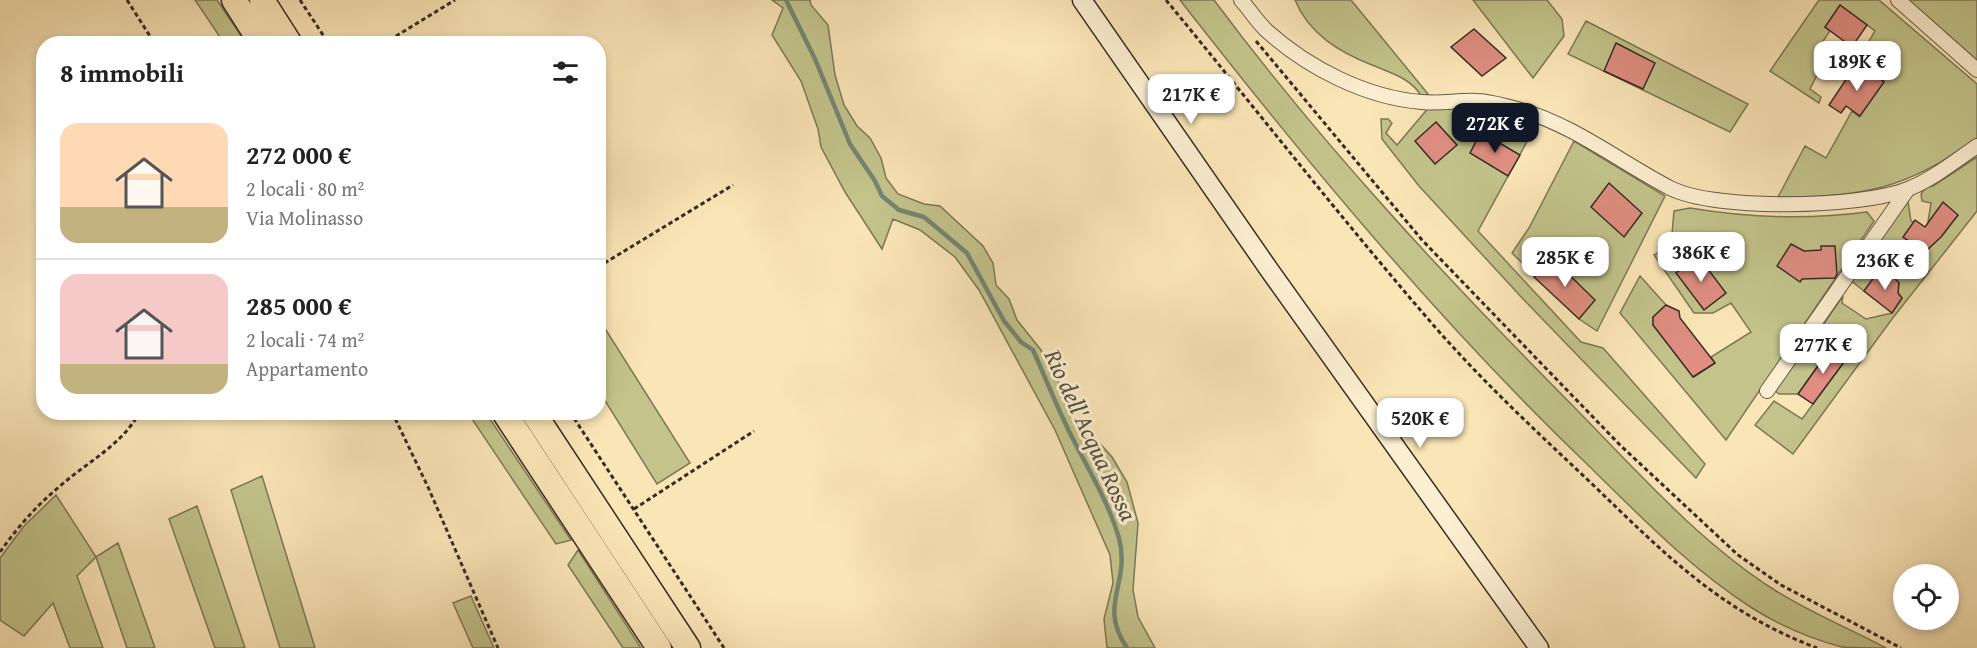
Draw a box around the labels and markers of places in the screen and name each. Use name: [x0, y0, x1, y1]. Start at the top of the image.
pin: 189K €: [1808, 41, 1906, 92]
pin: 217K €: [1142, 74, 1240, 125]
pin: 272K €: [1446, 103, 1544, 154]
pin: 386K €: [1652, 232, 1750, 283]
pin: 285K €: [1516, 237, 1614, 288]
pin: 236K €: [1836, 240, 1934, 291]
pin: 277K €: [1774, 324, 1872, 375]
pin: 520K €: [1371, 398, 1469, 449]

